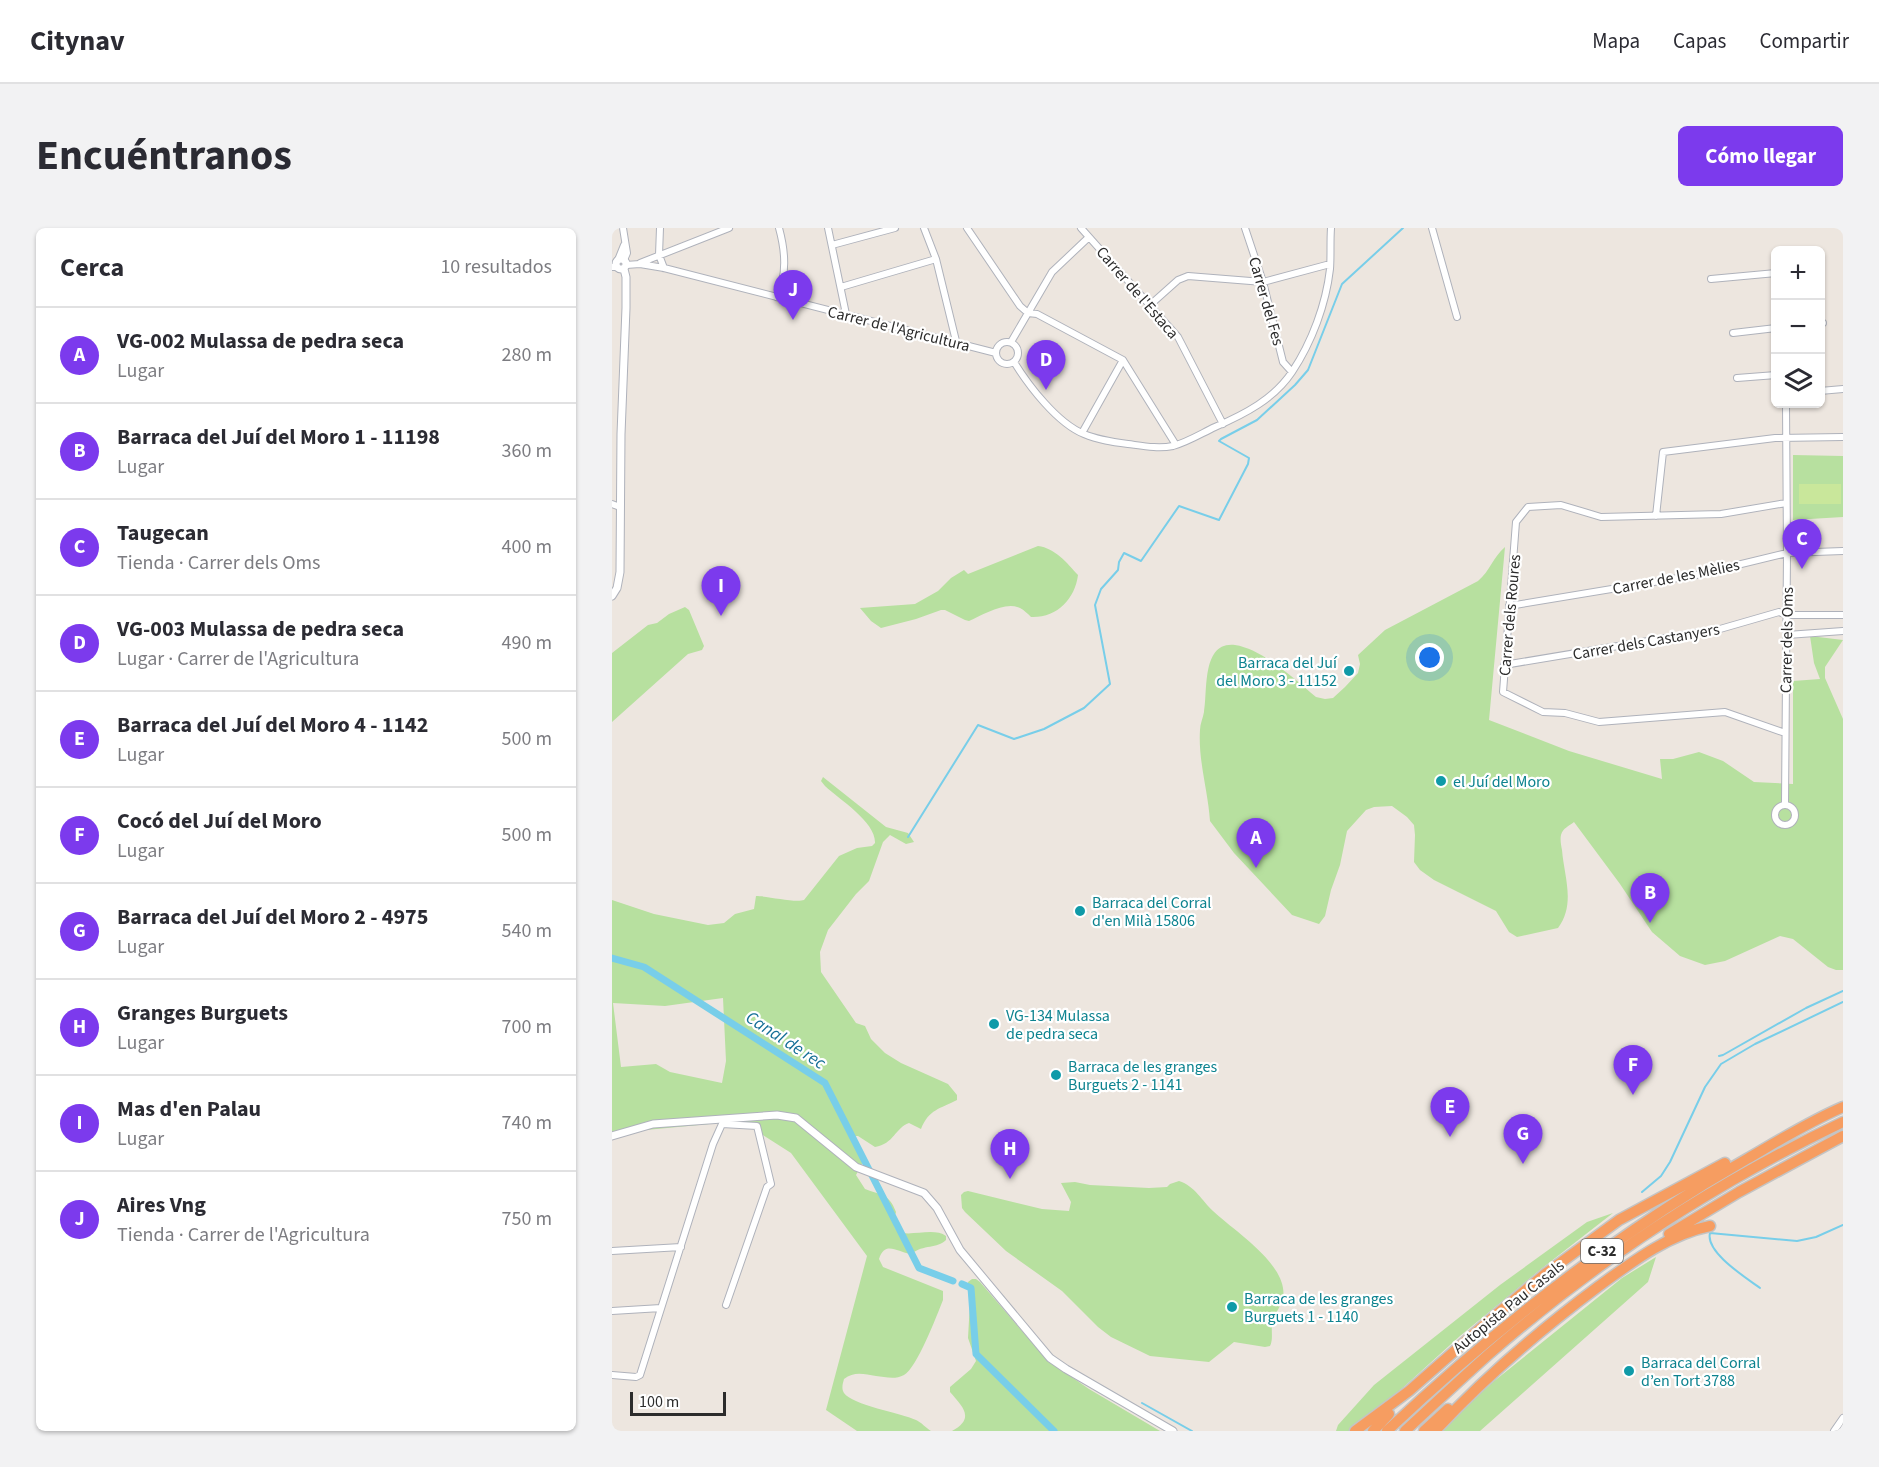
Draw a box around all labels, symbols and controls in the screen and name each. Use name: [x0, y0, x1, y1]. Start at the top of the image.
text: Citynav: [30, 21, 125, 61]
text: Mapa: [1592, 26, 1640, 56]
text: Capas: [1673, 26, 1726, 56]
text: Compartir: [1759, 26, 1849, 56]
text: Encuéntranos: [36, 126, 292, 186]
button: Cómo llegar: [1678, 126, 1843, 186]
street label: Carrer de l'Estaca: [1091, 242, 1184, 344]
map controls: [1771, 246, 1825, 408]
button: +: [1771, 246, 1825, 300]
text: Cerca: [60, 249, 124, 286]
text: 10 resultados: [440, 253, 552, 281]
street label: Carrer del Fes: [1243, 254, 1289, 348]
pin: J: [774, 270, 813, 320]
button: −: [1771, 300, 1825, 354]
street label: Carrer de l'Agricultura: [825, 301, 972, 357]
text: VG-002 Mulassa de pedra seca: [117, 325, 404, 357]
pin: D: [1026, 340, 1066, 390]
text: A: [74, 341, 85, 369]
text: 280 m: [502, 341, 552, 369]
button: layers: [1771, 354, 1825, 408]
text: Lugar: [117, 357, 164, 385]
text: Barraca del Juí del Moro 1 - 11198: [117, 421, 440, 453]
text: B: [73, 437, 86, 465]
text: 360 m: [502, 437, 552, 465]
text: Lugar: [117, 453, 164, 481]
text: Taugecan: [117, 517, 209, 549]
pin: C: [1782, 520, 1822, 569]
text: C: [74, 533, 85, 561]
text: 400 m: [502, 533, 552, 561]
text: Tienda · Carrer dels Oms: [117, 549, 320, 577]
street label: Carrer dels Roures: [1494, 553, 1526, 677]
street label: Carrer de les Mèlies: [1611, 554, 1742, 600]
pin: I: [702, 566, 740, 616]
street label: Carrer dels Oms: [1775, 586, 1799, 693]
text: VG-003 Mulassa de pedra seca: [117, 613, 404, 645]
street label: Carrer dels Castanyers: [1571, 618, 1722, 666]
text: D: [73, 629, 86, 657]
text: 490 m: [502, 629, 552, 657]
your location: [1415, 643, 1444, 672]
text: Lugar · Carrer de l'Agricultura: [117, 645, 359, 673]
place label: Barraca del Juí del Moro 3 - 11152: [1216, 652, 1338, 692]
marker: Barraca del Juí del Moro 3 - 11152: [1342, 664, 1356, 678]
text: Barraca del Juí del Moro 4 - 1142: [117, 709, 428, 741]
text: E: [74, 725, 85, 753]
text: 500 m: [502, 725, 552, 753]
text: Lugar: [117, 741, 164, 769]
place label: el Juí del Moro: [1453, 771, 1550, 793]
marker: el Juí del Moro: [1434, 774, 1448, 788]
text: Cocó del Juí del Moro: [117, 805, 322, 837]
pin: A: [1236, 818, 1276, 868]
text: F: [74, 821, 85, 849]
text: 500 m: [502, 821, 552, 849]
text: Lugar: [117, 837, 164, 865]
pin: B: [1630, 874, 1670, 923]
place label: Barraca del Corral d'en Milà 15806: [1092, 892, 1211, 932]
text: Barraca del Juí del Moro 2 - 4975: [117, 901, 428, 933]
marker: Barraca del Corral d'en Milà 15806: [1073, 904, 1087, 918]
text: G: [73, 917, 86, 945]
text: 540 m: [502, 917, 552, 945]
text: Lugar: [117, 933, 164, 961]
text: Granges Burguets: [117, 997, 288, 1029]
water label: Canal de rec: [741, 1005, 831, 1076]
place label: VG-134 Mulassa de pedra seca: [1006, 1005, 1110, 1045]
text: H: [73, 1013, 86, 1041]
text: 700 m: [502, 1013, 552, 1041]
marker: VG-134 Mulassa de pedra seca: [987, 1017, 1001, 1031]
text: Lugar: [117, 1029, 164, 1057]
pin: F: [1614, 1046, 1652, 1095]
place label: Barraca de les granges Burguets 2 - 1141: [1068, 1056, 1217, 1096]
marker: Barraca de les granges Burguets 2 - 1141: [1049, 1068, 1063, 1082]
pin: E: [1430, 1088, 1470, 1137]
text: Mas d'en Palau: [117, 1093, 261, 1125]
text: I: [76, 1109, 83, 1137]
text: 740 m: [502, 1109, 552, 1137]
pin: G: [1504, 1114, 1542, 1164]
text: Lugar: [117, 1125, 164, 1153]
pin: H: [990, 1130, 1030, 1179]
text: Aires Vng: [117, 1189, 206, 1221]
text: J: [74, 1205, 85, 1233]
text: 750 m: [502, 1205, 552, 1233]
text: Tienda · Carrer de l'Agricultura: [117, 1221, 370, 1249]
road number: C-32: [1581, 1239, 1623, 1263]
street label: Autopista Pau Casals: [1448, 1255, 1569, 1359]
place label: Barraca de les granges Burguets 1 - 1140: [1244, 1288, 1393, 1328]
marker: Barraca de les granges Burguets 1 - 1140: [1225, 1300, 1239, 1314]
place label: Barraca del Corral d’en Tort 3788: [1641, 1352, 1760, 1392]
marker: Barraca del Corral d’en Tort 3788: [1622, 1364, 1636, 1378]
scale bar: [630, 1389, 726, 1416]
text: 100 m: [639, 1391, 679, 1413]

